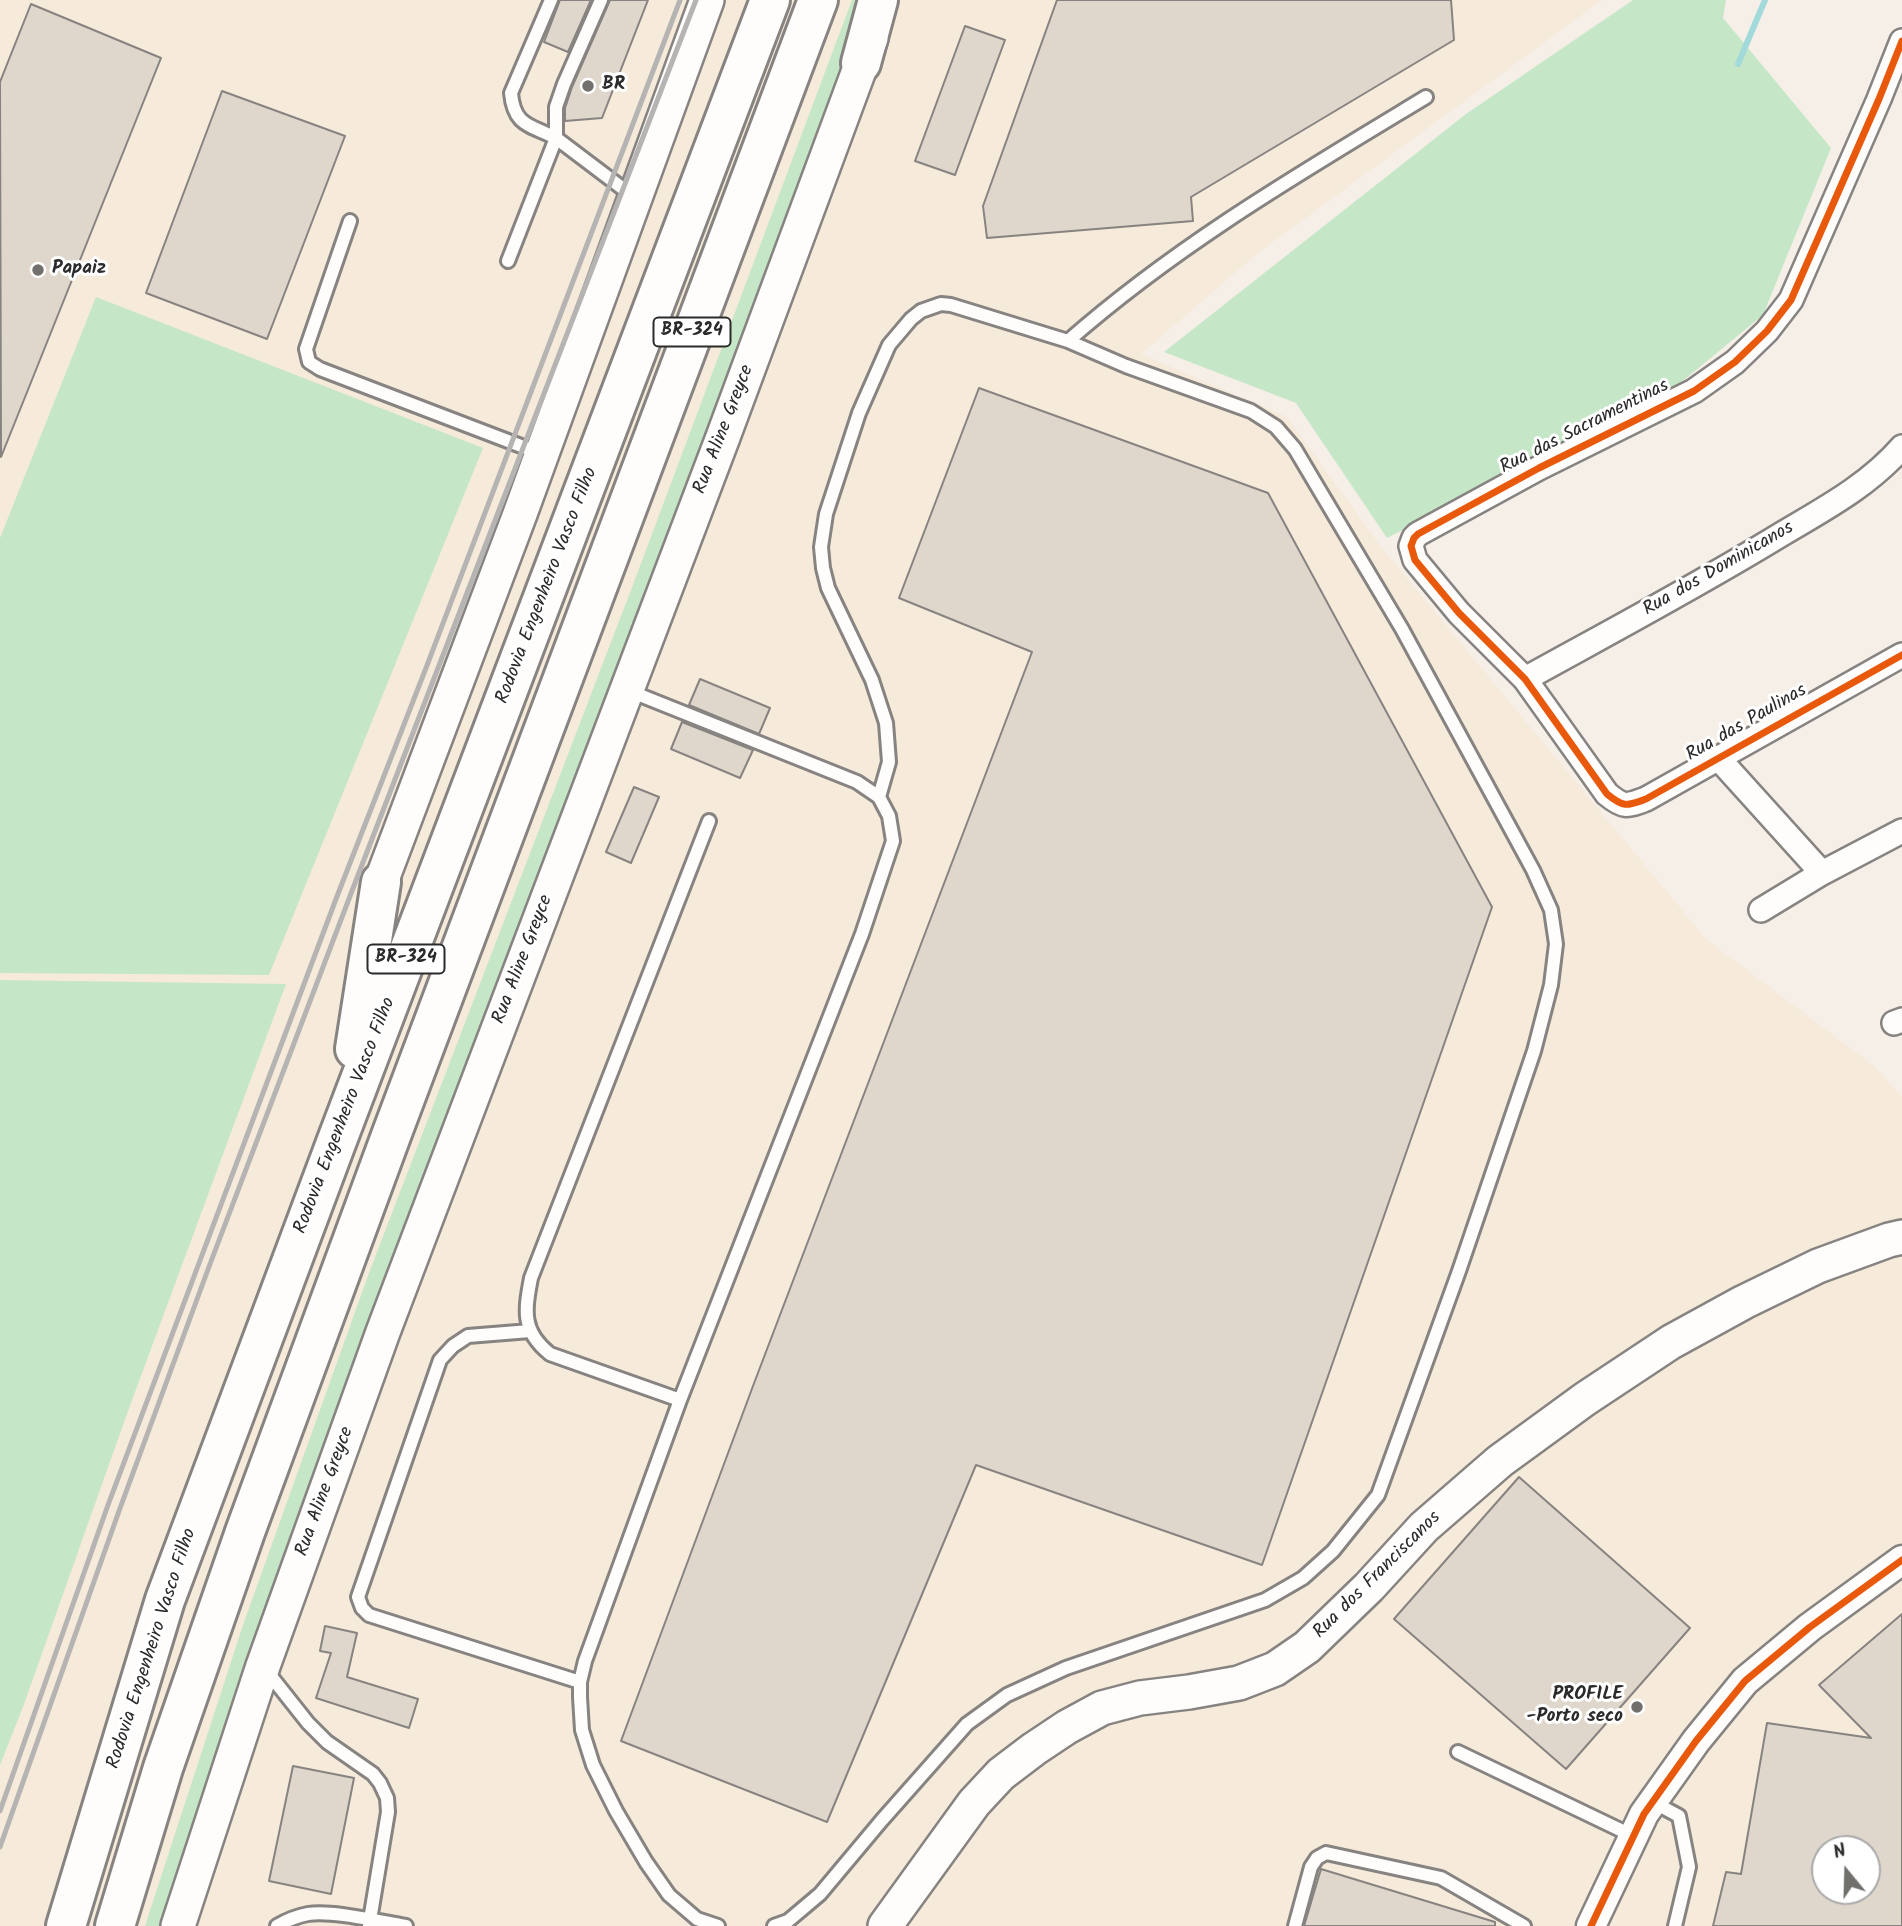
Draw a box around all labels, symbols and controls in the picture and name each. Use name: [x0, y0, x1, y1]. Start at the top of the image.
place label: BR: [602, 75, 625, 97]
marker: BR: [580, 78, 596, 94]
place label: Papaiz: [52, 259, 106, 281]
marker: Papaiz: [30, 262, 46, 278]
road number: BR-324: [654, 318, 730, 346]
street label: Rua Aline Greyce: [690, 362, 760, 498]
street label: Rua das Sacramentinas: [1497, 376, 1673, 480]
street label: Rodovia Engenheiro Vasco Filho: [492, 465, 604, 707]
street label: Rua dos Dominicanos: [1640, 518, 1798, 622]
street label: Rua das Paulinas: [1683, 680, 1811, 768]
street label: Rua Aline Greyce: [489, 892, 559, 1028]
road number: BR-324: [368, 944, 444, 974]
street label: Rodovia Engenheiro Vasco Filho: [290, 995, 402, 1237]
street label: Rua Aline Greyce: [292, 1424, 360, 1560]
street label: Rua dos Franciscanos: [1309, 1507, 1447, 1645]
street label: Rodovia Engenheiro Vasco Filho: [103, 1526, 203, 1772]
place label: PROFILE -Porto seco: [1526, 1685, 1623, 1729]
marker: PROFILE -Porto seco: [1629, 1699, 1645, 1715]
north arrow: [1811, 1835, 1881, 1905]
text: N: [1829, 1836, 1850, 1868]

